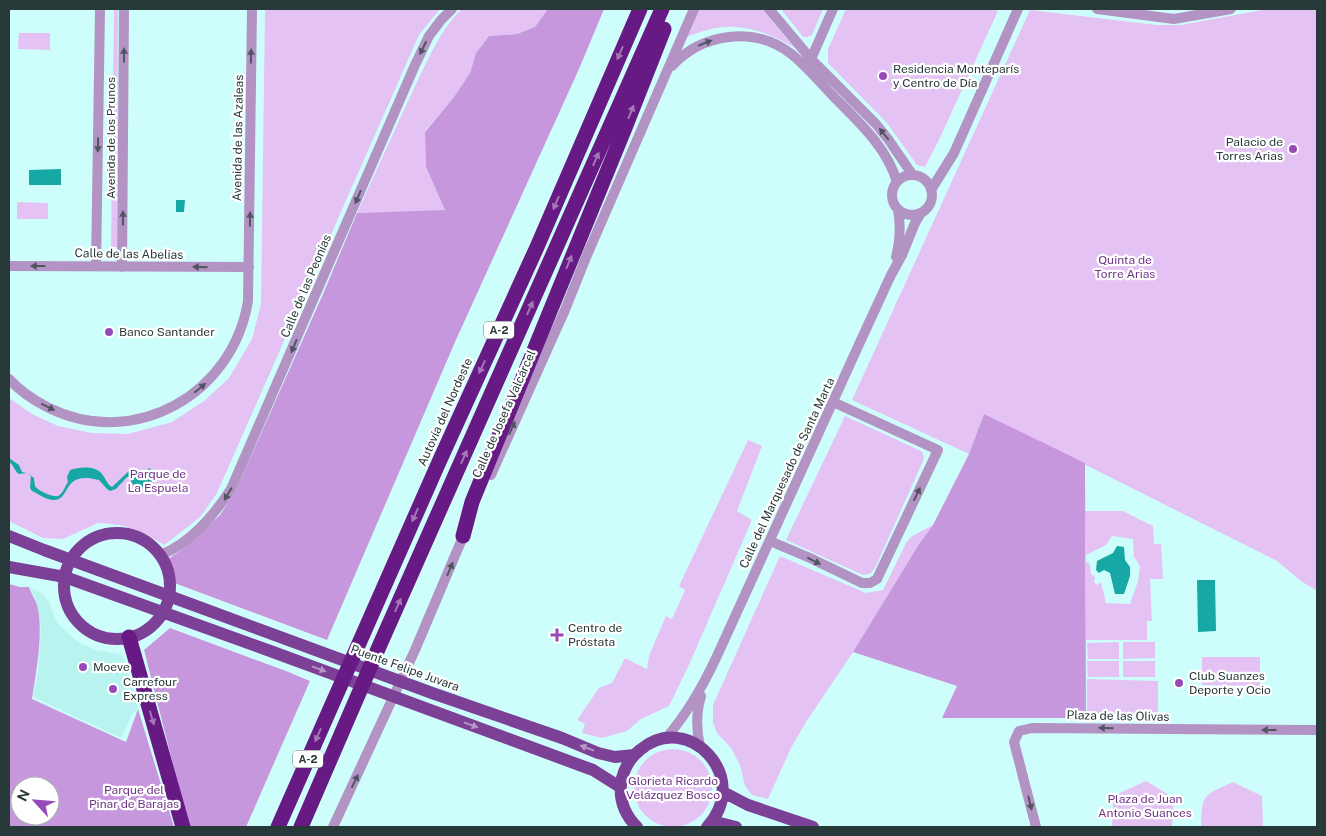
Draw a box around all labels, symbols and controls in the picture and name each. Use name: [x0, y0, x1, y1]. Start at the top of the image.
one-way arrow: [698, 39, 713, 47]
one-way arrow: [419, 41, 427, 55]
one-way arrow: [616, 46, 624, 60]
one-way arrow: [120, 47, 128, 63]
one-way arrow: [247, 48, 255, 64]
place label: Residencia Monteparís y Centro de Día: [893, 62, 1019, 90]
marker: Residencia Monteparís y Centro de Día: [877, 70, 889, 82]
street label: Avenida de las Azaleas: [230, 75, 246, 201]
street label: Avenida de los Prunos: [104, 77, 118, 199]
one-way arrow: [628, 105, 636, 119]
one-way arrow: [879, 128, 890, 141]
place label: Palacio de Torres Arias: [1216, 135, 1283, 163]
one-way arrow: [94, 137, 102, 153]
marker: Palacio de Torres Arias: [1287, 143, 1299, 155]
one-way arrow: [592, 152, 600, 166]
one-way arrow: [354, 190, 362, 204]
one-way arrow: [552, 196, 560, 210]
one-way arrow: [119, 210, 127, 226]
one-way arrow: [246, 210, 254, 226]
street label: Calle de las Peonías: [278, 232, 334, 340]
street label: Calle de las Abelias: [75, 246, 183, 262]
park label: Quinta de Torre Arias: [1095, 253, 1155, 281]
one-way arrow: [566, 255, 574, 269]
one-way arrow: [30, 262, 46, 270]
one-way arrow: [192, 263, 208, 271]
one-way arrow: [527, 301, 535, 315]
road number: A-2: [484, 322, 514, 338]
place label: Banco Santander: [119, 325, 215, 339]
marker: Banco Santander: [103, 326, 115, 338]
one-way arrow: [289, 339, 297, 353]
street label: Calle de Josefa Valcárcel: [470, 348, 539, 480]
street label: Autovía del Nordeste: [415, 356, 475, 468]
one-way arrow: [478, 360, 486, 374]
street label: Calle del Marquesado de Santa Marta: [737, 375, 837, 571]
one-way arrow: [193, 383, 206, 394]
one-way arrow: [41, 403, 55, 411]
one-way arrow: [508, 421, 516, 435]
one-way arrow: [460, 450, 468, 464]
park label: Parque de La Espuela: [128, 467, 188, 495]
one-way arrow: [913, 487, 921, 501]
one-way arrow: [223, 488, 232, 501]
one-way arrow: [411, 508, 419, 522]
one-way arrow: [807, 557, 821, 565]
one-way arrow: [446, 561, 454, 576]
one-way arrow: [394, 598, 402, 612]
place label: Centro de Próstata: [568, 621, 623, 649]
marker: Centro de Próstata: [550, 628, 564, 642]
street label: Puente Felipe Juvara: [349, 642, 461, 694]
place label: Moeve: [93, 660, 130, 674]
marker: Moeve: [77, 661, 89, 673]
one-way arrow: [312, 665, 327, 673]
place label: Club Suanzes Deporte y Ocio: [1189, 669, 1271, 697]
place label: Carrefour Express: [123, 675, 177, 703]
marker: Club Suanzes Deporte y Ocio: [1173, 677, 1185, 689]
marker: Carrefour Express: [107, 683, 119, 695]
street label: Plaza de las Olivas: [1066, 708, 1170, 724]
one-way arrow: [149, 710, 157, 725]
one-way arrow: [464, 721, 479, 729]
one-way arrow: [1098, 724, 1114, 732]
one-way arrow: [1260, 726, 1276, 734]
one-way arrow: [314, 728, 322, 742]
one-way arrow: [579, 744, 594, 751]
road number: A-2: [293, 751, 323, 768]
one-way arrow: [351, 774, 359, 788]
park label: Glorieta Ricardo Velázquez Bosco: [626, 774, 720, 802]
north arrow: [10, 776, 60, 826]
park label: Parque del Pinar de Barajas: [89, 783, 179, 811]
text: N: [14, 787, 33, 804]
park label: Plaza de Juan Antonio Suances: [1098, 792, 1192, 820]
one-way arrow: [1026, 796, 1034, 811]

